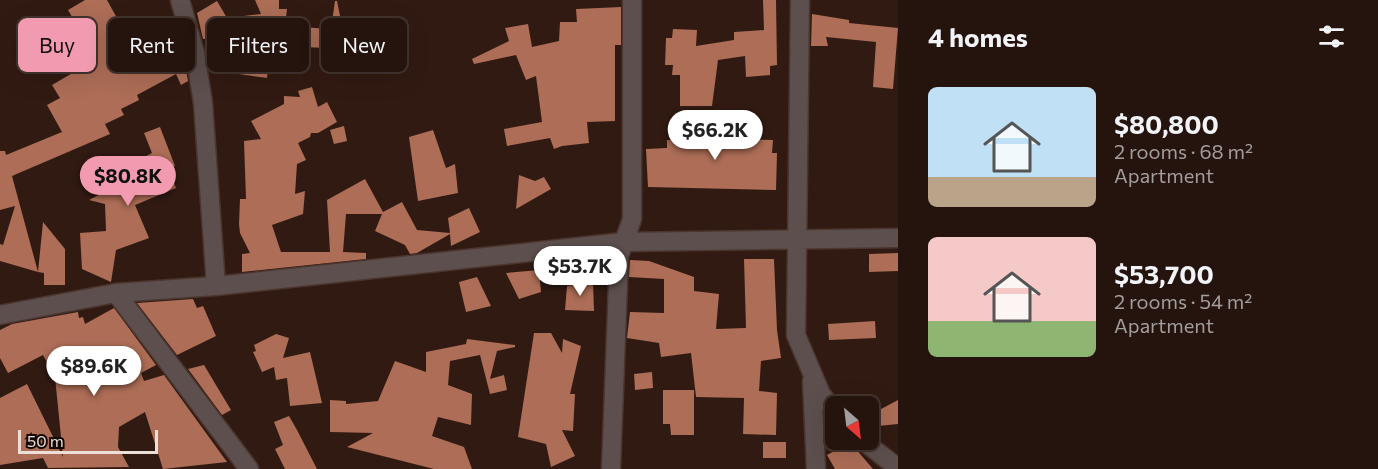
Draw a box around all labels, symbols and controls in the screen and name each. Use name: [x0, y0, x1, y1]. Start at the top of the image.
chip: Buy: [18, 18, 96, 72]
chip: Rent: [108, 18, 195, 72]
chip: Filters: [207, 18, 309, 72]
chip: New: [321, 18, 407, 72]
icon: filters: [1315, 20, 1348, 53]
text: 4 homes: [928, 21, 1028, 52]
text: $80,800: [1114, 108, 1219, 139]
pin: $66.2K: [666, 110, 764, 161]
icon: home: [976, 111, 1048, 183]
text: $66.2K: [682, 117, 748, 141]
text: 2 rooms · 68 m²: [1114, 139, 1253, 163]
pin: $80.8K: [79, 156, 177, 207]
text: $80.8K: [94, 163, 162, 187]
text: Apartment: [1114, 163, 1214, 187]
pin: $53.7K: [531, 246, 629, 297]
text: $53.7K: [548, 253, 612, 277]
text: $53,700: [1114, 258, 1214, 289]
icon: home: [976, 261, 1048, 333]
text: 2 rooms · 54 m²: [1114, 289, 1252, 313]
text: Apartment: [1114, 313, 1214, 337]
pin: $89.6K: [45, 346, 143, 397]
text: $89.6K: [60, 353, 128, 377]
north arrow: [825, 396, 879, 450]
map controls: [825, 396, 879, 450]
scale bar: [18, 427, 158, 454]
text: 50 m: [27, 431, 64, 450]

